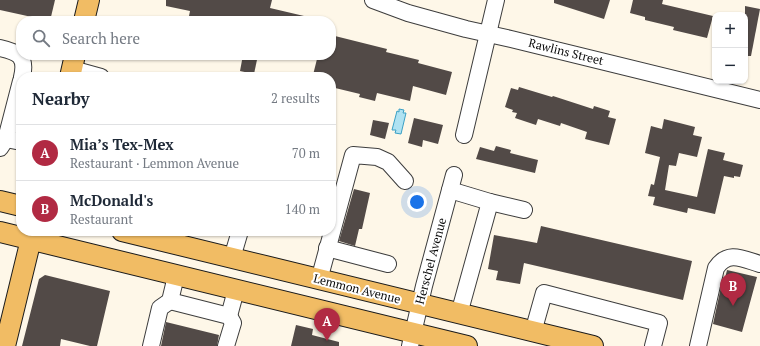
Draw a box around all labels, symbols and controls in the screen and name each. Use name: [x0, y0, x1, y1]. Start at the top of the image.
map controls: [712, 12, 748, 84]
button: +: [712, 12, 748, 48]
search box: [16, 16, 336, 60]
icon: search: [30, 27, 52, 49]
text: Search here: [62, 28, 140, 48]
street label: Rawlins Street: [527, 35, 606, 68]
button: −: [712, 48, 748, 84]
text: Nearby: [32, 87, 90, 110]
text: 2 results: [271, 89, 320, 107]
text: Mia’s Tex-Mex: [70, 134, 174, 154]
text: A: [40, 144, 50, 162]
text: 70 m: [292, 144, 320, 162]
text: Restaurant · Lemmon Avenue: [70, 154, 239, 172]
text: McDonald's: [70, 190, 153, 210]
your location: [407, 192, 427, 212]
text: B: [41, 200, 49, 218]
text: 140 m: [285, 200, 320, 218]
text: Restaurant: [70, 210, 133, 228]
street label: Herschel Avenue: [412, 216, 449, 306]
street label: Lemmon Avenue: [312, 270, 402, 307]
pin: B: [720, 273, 746, 306]
pin: A: [314, 308, 340, 341]

